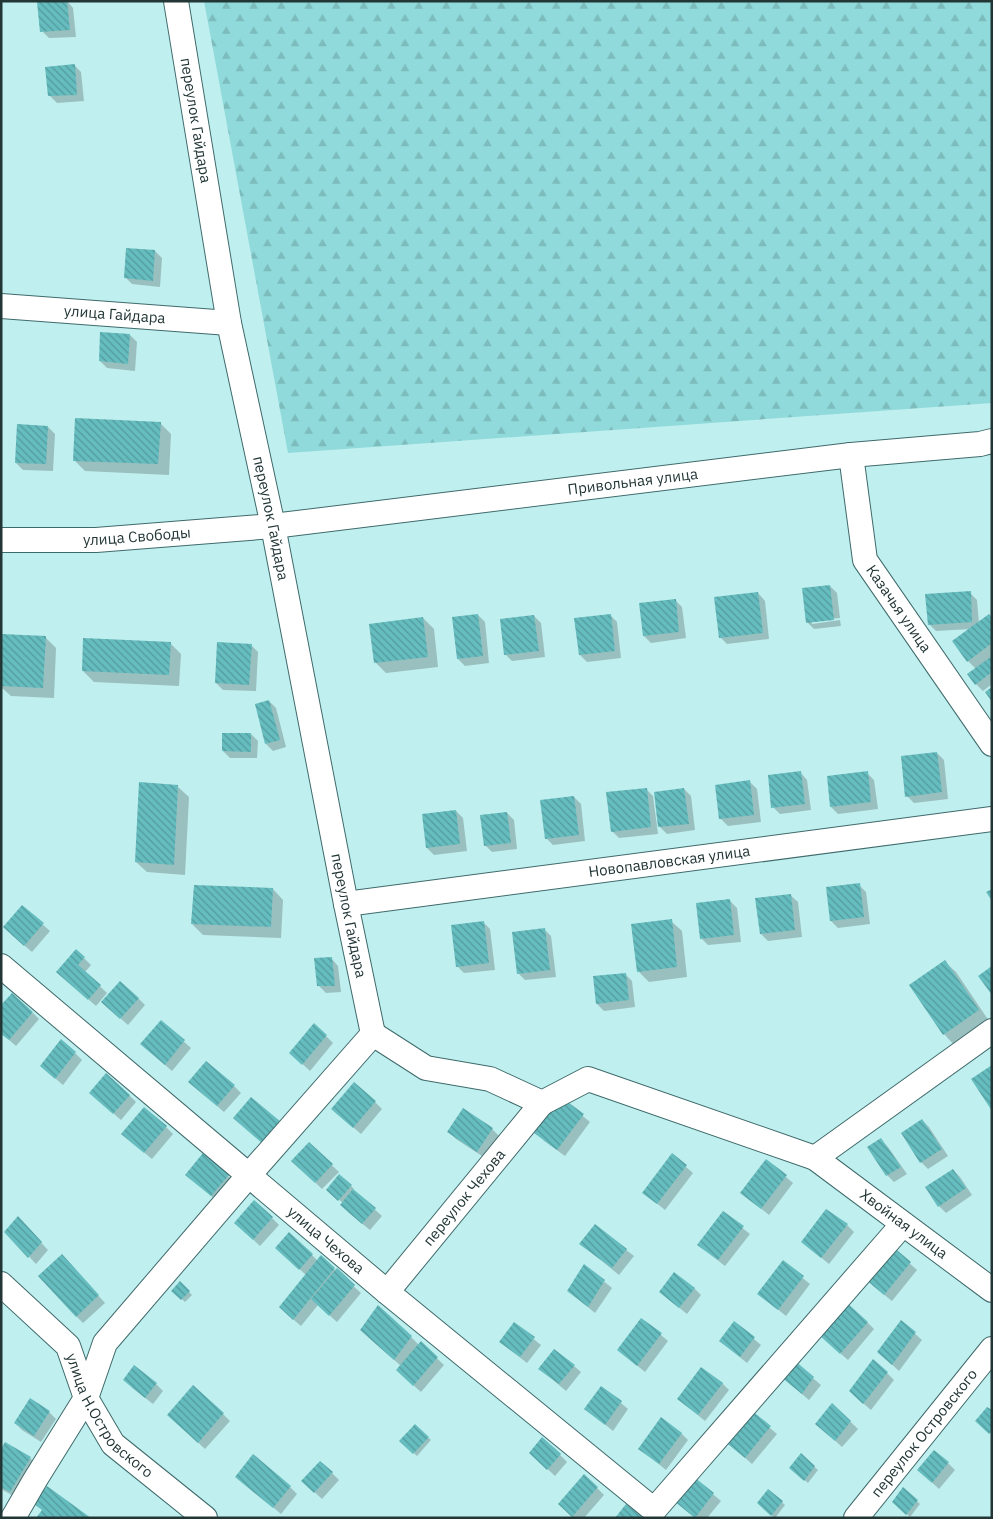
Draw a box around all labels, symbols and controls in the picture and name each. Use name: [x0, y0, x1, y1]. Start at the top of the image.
street label: переулок Гайдара: [177, 56, 216, 184]
street label: улица Гайдара: [63, 301, 166, 327]
street label: переулок Гайдара: [249, 454, 293, 582]
street label: Привольная улица: [567, 464, 699, 499]
street label: улица Свободы: [83, 523, 191, 549]
street label: Казачья улица: [862, 561, 936, 656]
street label: Новопавловская улица: [587, 841, 751, 881]
street label: переулок Гайдара: [327, 852, 371, 979]
street label: переулок Чехова: [419, 1145, 509, 1250]
street label: Хвойная улица: [856, 1185, 952, 1263]
street label: улица Чехова: [284, 1202, 368, 1278]
street label: улица Н.Островского: [62, 1351, 157, 1482]
street label: переулок Островского: [867, 1365, 981, 1501]

